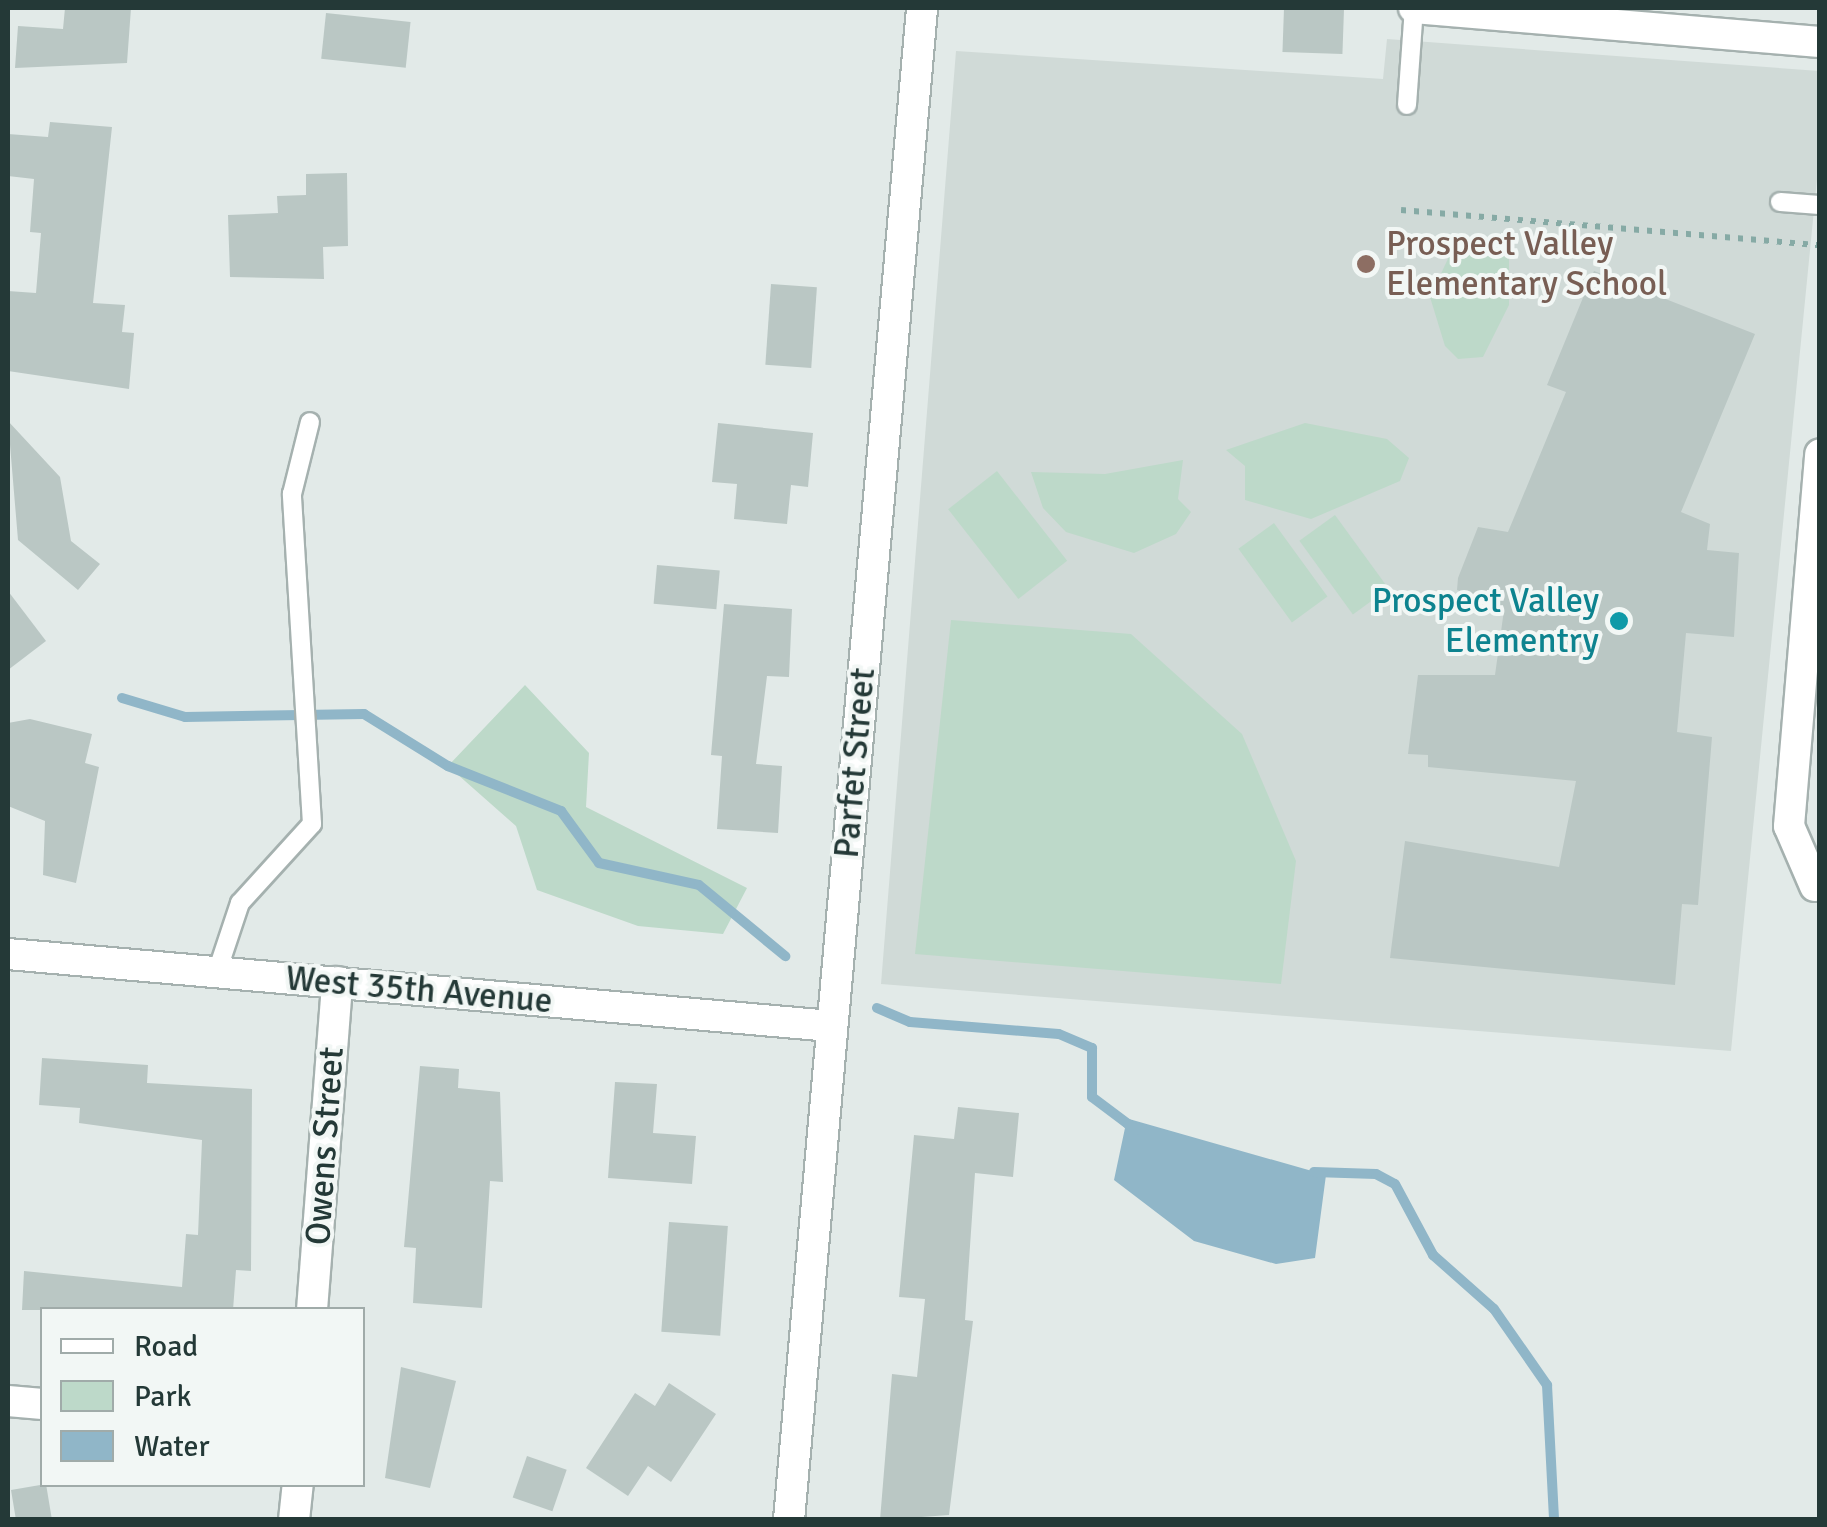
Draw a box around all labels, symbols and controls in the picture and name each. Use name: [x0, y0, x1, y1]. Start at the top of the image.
place label: Prospect Valley Elementary School: [1386, 223, 1667, 305]
marker: Prospect Valley Elementary School: [1355, 253, 1377, 275]
place label: Prospect Valley Elementry: [1372, 580, 1599, 662]
marker: Prospect Valley Elementry: [1608, 610, 1630, 632]
street label: Parfet Street: [826, 666, 884, 860]
street label: West 35th Avenue: [284, 957, 554, 1023]
street label: Owens Street: [297, 1045, 353, 1247]
legend: [40, 1307, 365, 1487]
text: Road: [134, 1328, 198, 1365]
text: Park: [134, 1378, 192, 1415]
text: Water: [134, 1428, 210, 1465]

